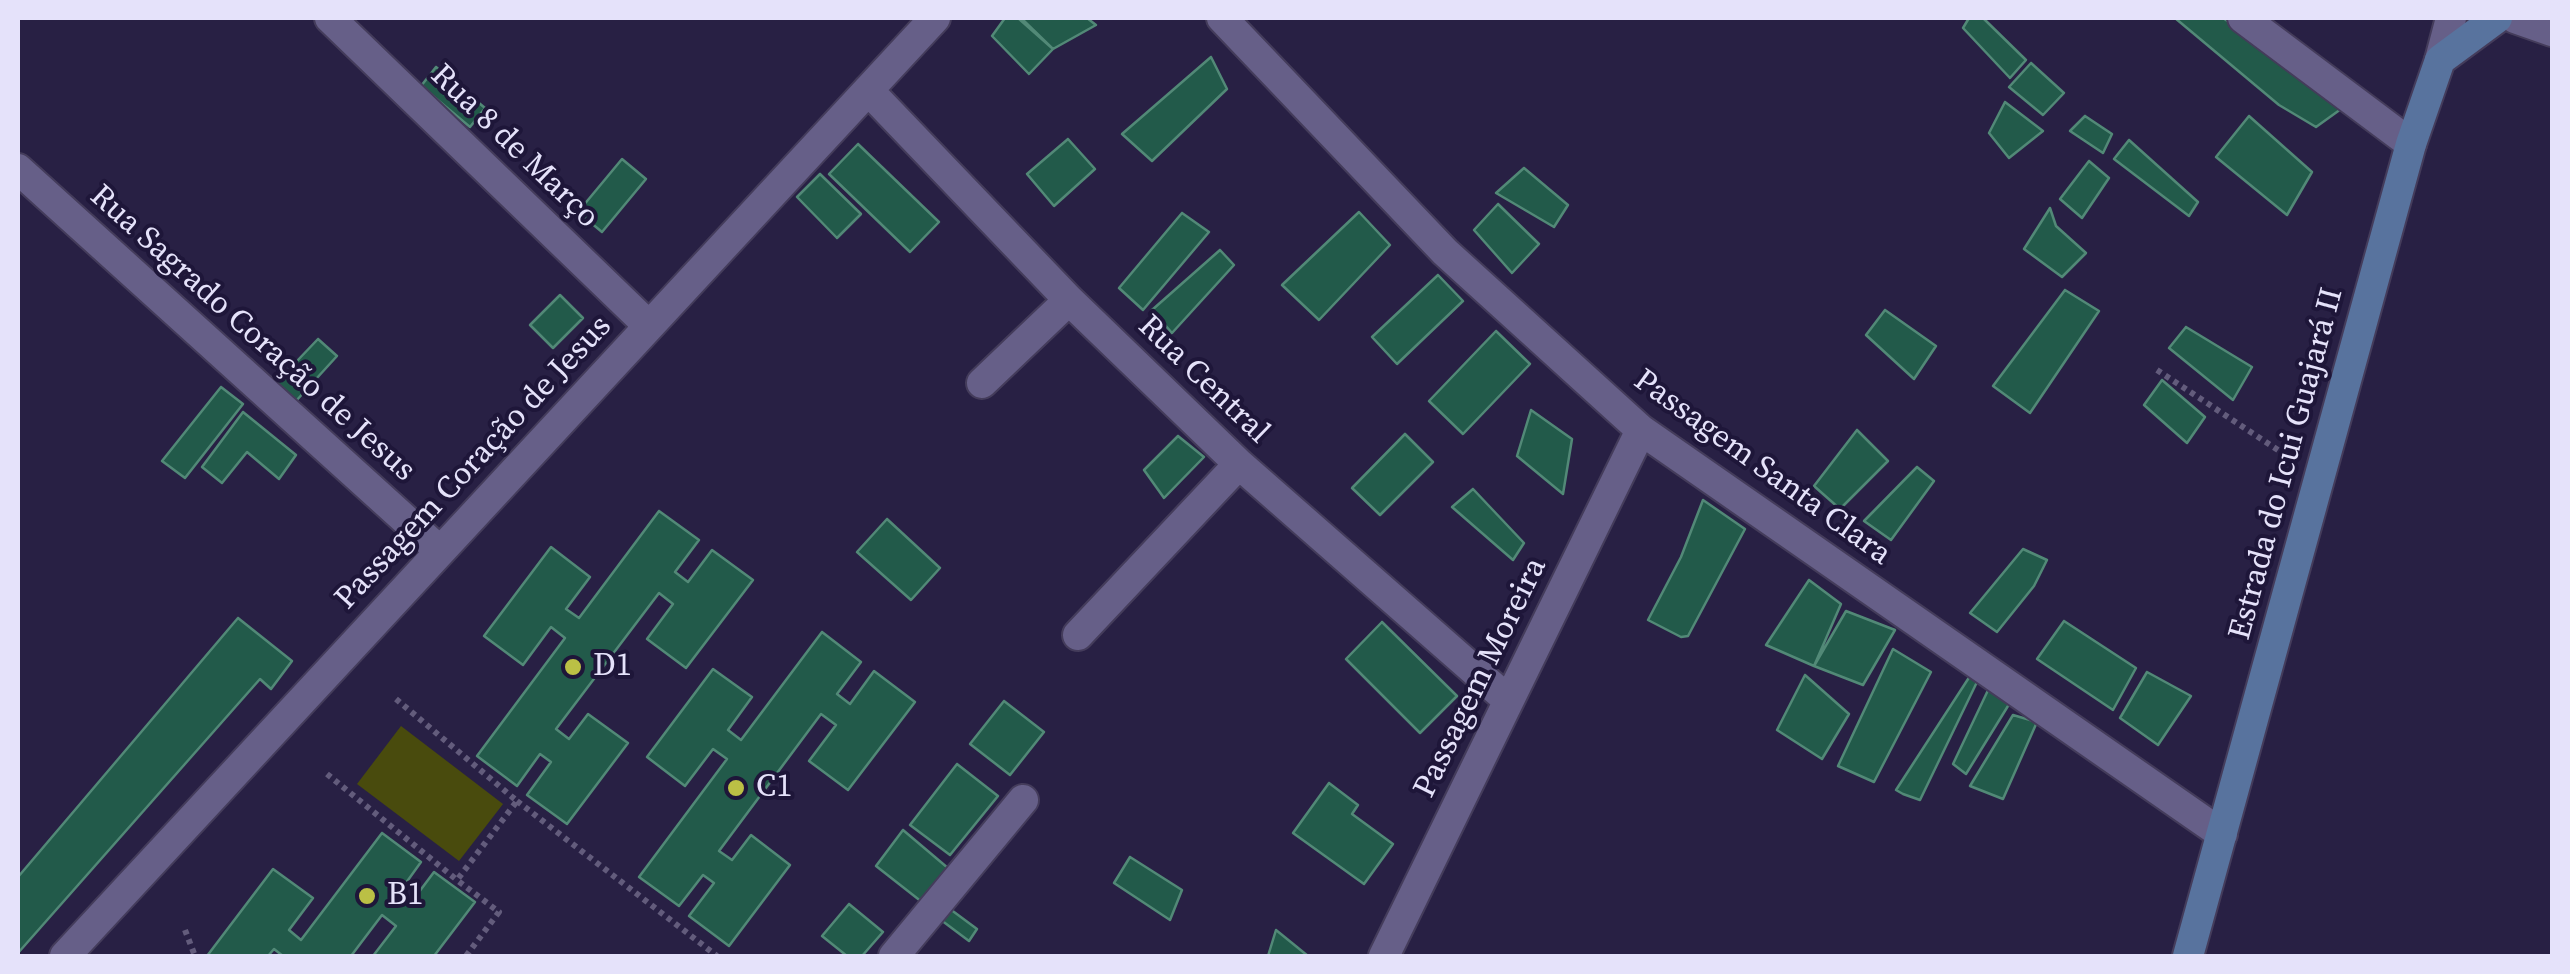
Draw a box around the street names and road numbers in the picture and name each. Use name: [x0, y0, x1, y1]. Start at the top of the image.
street label: Rua 8 de Março: [422, 57, 606, 237]
street label: Rua Sagrado Coração de Jesus: [81, 178, 423, 490]
street label: Estrada do Icui Guajará II: [2222, 284, 2352, 644]
street label: Passagem Coração de Jesus: [328, 308, 620, 618]
street label: Rua Central: [1129, 308, 1277, 452]
street label: Passagem Santa Clara: [1626, 362, 1898, 574]
street label: Passagem Moreira: [1406, 552, 1556, 804]

